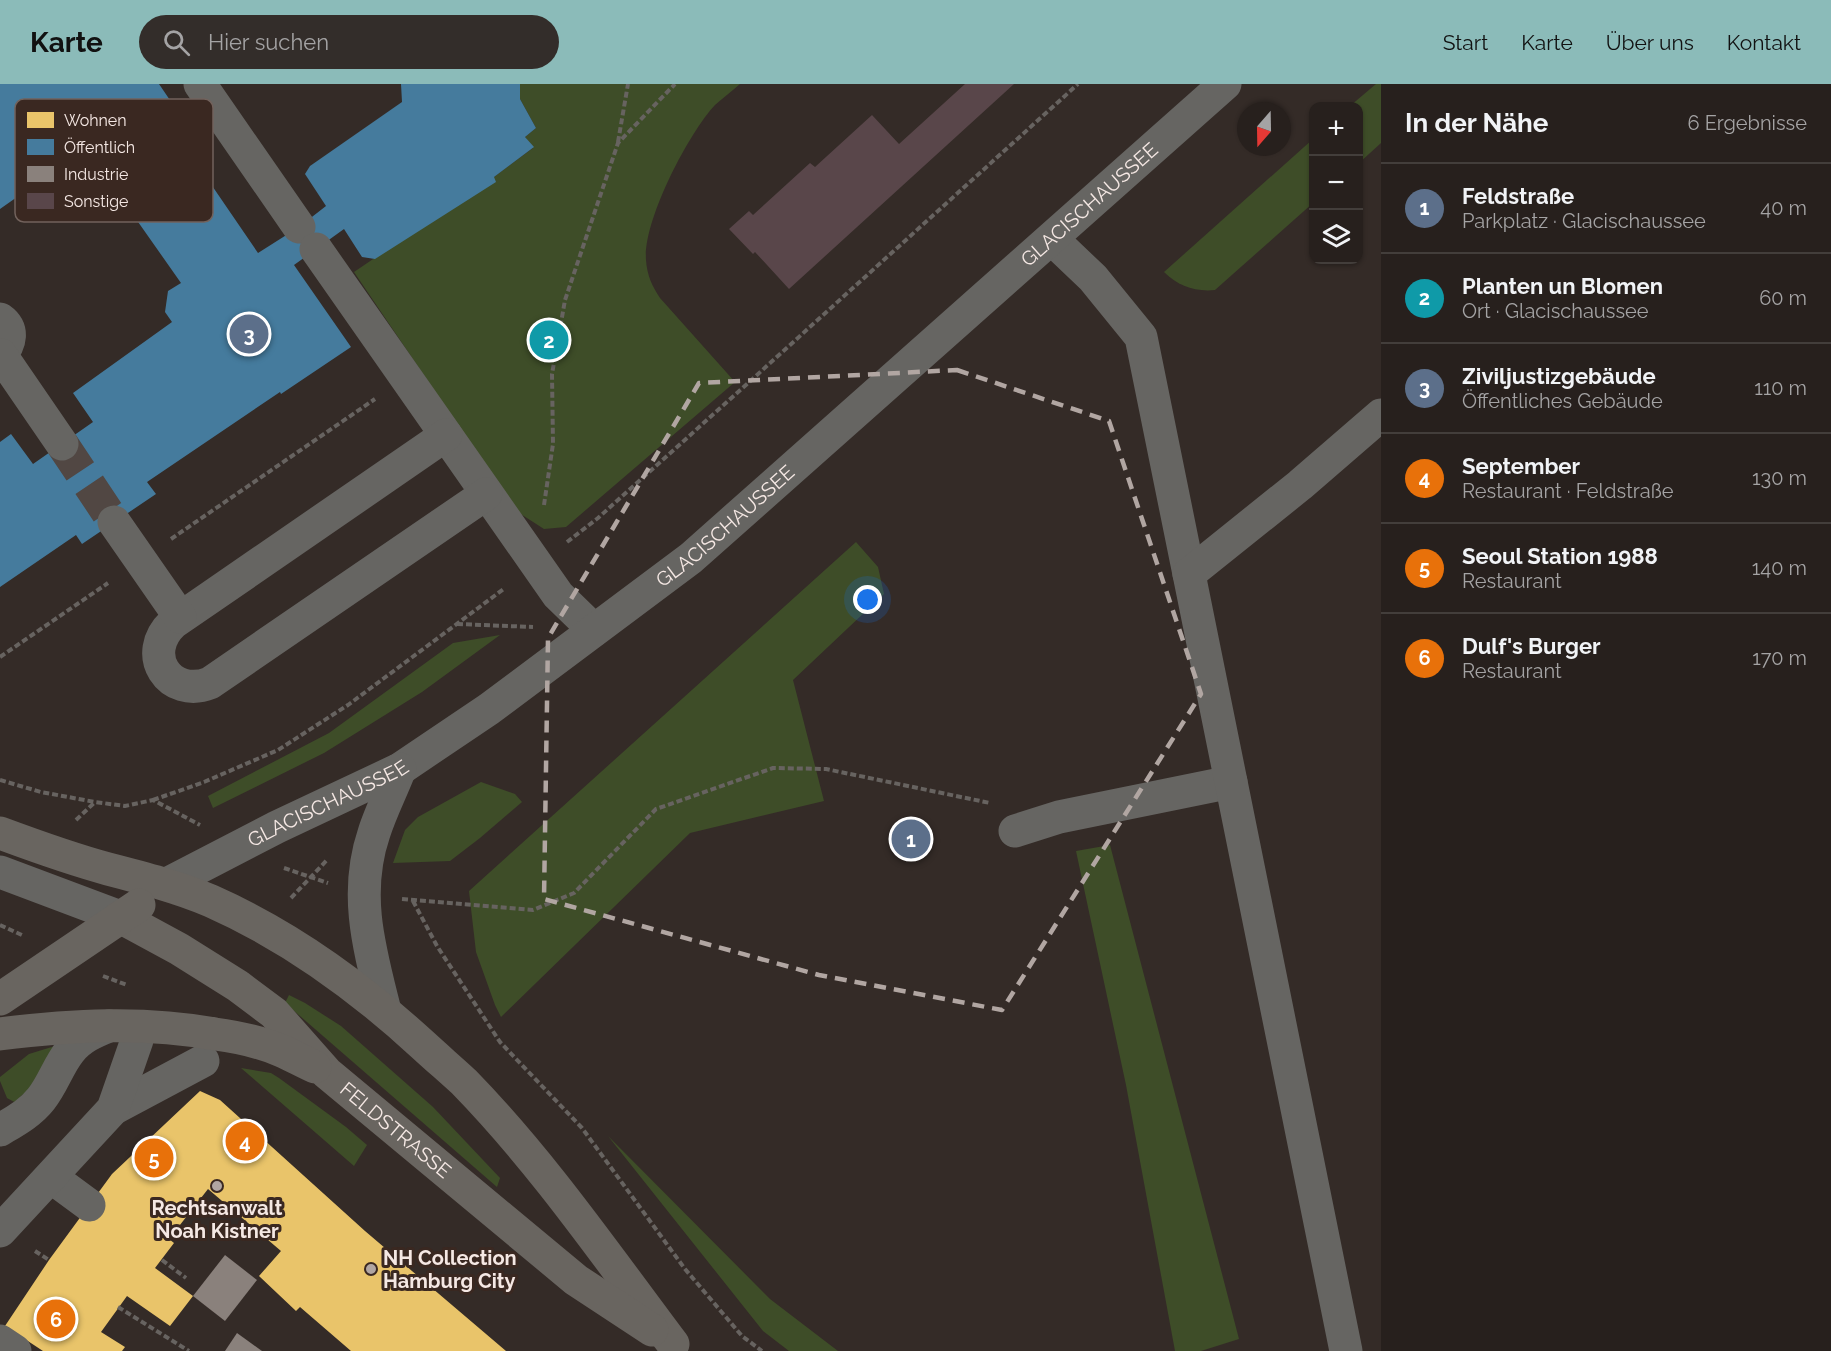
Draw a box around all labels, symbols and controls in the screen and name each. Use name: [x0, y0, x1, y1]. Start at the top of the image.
search box: [139, 15, 559, 69]
text: Karte: [30, 26, 103, 59]
icon: search: [160, 26, 193, 59]
text: Hier suchen: [208, 29, 329, 55]
text: Start: [1443, 30, 1488, 55]
text: Karte: [1521, 30, 1573, 55]
text: Über uns: [1606, 30, 1694, 55]
text: Kontakt: [1727, 30, 1801, 55]
legend: [15, 99, 213, 222]
north arrow: [1237, 102, 1291, 156]
map controls: [1309, 102, 1363, 264]
button: +: [1309, 102, 1363, 156]
text: In der Nähe: [1405, 108, 1548, 138]
text: Wohnen: [64, 111, 127, 130]
text: 6 Ergebnisse: [1688, 111, 1807, 135]
text: Öffentlich: [64, 137, 135, 157]
street label: GLACISCHAUSSEE: [1016, 137, 1163, 272]
button: −: [1309, 156, 1363, 210]
text: Industrie: [64, 165, 128, 184]
text: Feldstraße: [1462, 183, 1574, 209]
text: Sonstige: [64, 192, 128, 211]
text: 1: [1420, 196, 1429, 220]
text: 40 m: [1760, 196, 1807, 220]
text: Parkplatz · Glacischaussee: [1462, 209, 1706, 233]
button: layers: [1309, 210, 1363, 264]
text: Planten un Blomen: [1462, 273, 1663, 299]
text: 2: [1419, 286, 1430, 310]
text: 60 m: [1759, 286, 1807, 310]
text: Ort · Glacischaussee: [1462, 299, 1649, 323]
pin: 3: [230, 312, 268, 356]
pin: 2: [530, 318, 568, 362]
text: Ziviljustizgebäude: [1462, 363, 1656, 389]
text: 3: [1419, 376, 1430, 400]
text: 110 m: [1754, 376, 1807, 400]
text: Öffentliches Gebäude: [1462, 389, 1663, 413]
text: September: [1462, 453, 1580, 479]
street label: GLACISCHAUSSEE: [651, 460, 799, 592]
text: 4: [1419, 466, 1430, 490]
text: 130 m: [1752, 466, 1807, 490]
text: Restaurant · Feldstraße: [1462, 479, 1673, 503]
text: Seoul Station 1988: [1462, 543, 1658, 569]
text: 5: [1419, 556, 1430, 580]
text: 140 m: [1752, 556, 1807, 580]
text: Restaurant: [1462, 569, 1562, 593]
your location: [853, 585, 882, 614]
text: Dulf's Burger: [1462, 633, 1601, 659]
text: 6: [1418, 646, 1431, 670]
text: 170 m: [1752, 646, 1807, 670]
text: Restaurant: [1462, 659, 1562, 683]
street label: GLACISCHAUSSEE: [244, 755, 413, 852]
pin: 1: [892, 816, 930, 861]
street label: FELDSTRASSE: [335, 1077, 456, 1183]
pin: 4: [226, 1118, 264, 1164]
pin: 5: [134, 1136, 174, 1180]
marker: Rechtsanwalt Noah Kistner: [210, 1179, 224, 1193]
place label: Rechtsanwalt Noah Kistner: [151, 1196, 283, 1243]
place label: NH Collection Hamburg City: [383, 1246, 517, 1293]
marker: NH Collection Hamburg City: [364, 1262, 378, 1276]
pin: 6: [36, 1296, 76, 1342]

